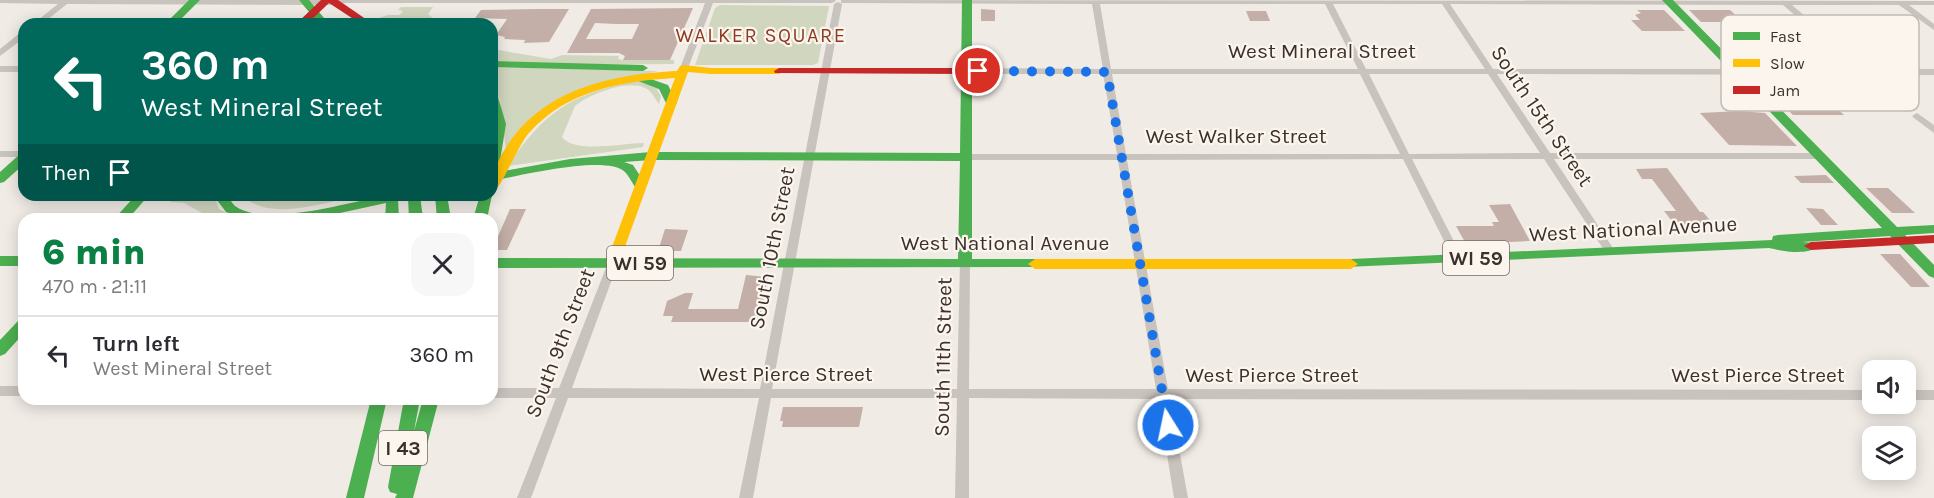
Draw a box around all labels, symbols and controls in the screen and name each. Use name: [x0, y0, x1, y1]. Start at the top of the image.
legend: [1721, 15, 1919, 111]
district label: WALKER SQUARE: [675, 24, 847, 47]
text: Fast: [1770, 27, 1801, 46]
street label: West Mineral Street: [1228, 39, 1416, 63]
text: 360 m: [141, 40, 270, 90]
street label: South 15th Street: [1486, 41, 1598, 191]
icon: left: [42, 42, 120, 120]
pin: [952, 45, 1003, 96]
icon: arrive: [961, 54, 994, 87]
text: Slow: [1770, 54, 1805, 73]
text: Jam: [1770, 81, 1800, 100]
text: West Mineral Street: [141, 91, 383, 123]
street label: West Walker Street: [1145, 124, 1327, 148]
icon: arrive: [103, 156, 136, 189]
text: Then: [42, 160, 91, 186]
street label: South 10th Street: [744, 165, 800, 331]
street label: West National Avenue: [1528, 212, 1738, 246]
text: 6 min: [42, 231, 146, 273]
street label: West National Avenue: [901, 231, 1109, 255]
button: close: [411, 233, 474, 296]
road number: WI 59: [1443, 241, 1509, 275]
road number: WI 59: [607, 246, 673, 280]
street label: South 9th Street: [521, 265, 600, 421]
text: 470 m · 21:11: [42, 275, 147, 298]
street label: South 11th Street: [930, 277, 956, 437]
text: Turn left: [93, 331, 180, 357]
icon: left: [42, 339, 75, 372]
text: 360 m: [410, 342, 474, 368]
text: West Mineral Street: [93, 357, 272, 380]
map controls: [1862, 360, 1916, 480]
button: sound: [1862, 360, 1916, 414]
street label: West Pierce Street: [699, 362, 873, 386]
street label: West Pierce Street: [1185, 363, 1359, 387]
street label: West Pierce Street: [1671, 363, 1845, 387]
position arrow: [1136, 393, 1200, 457]
button: layers: [1862, 426, 1916, 480]
road number: I 43: [379, 431, 427, 465]

